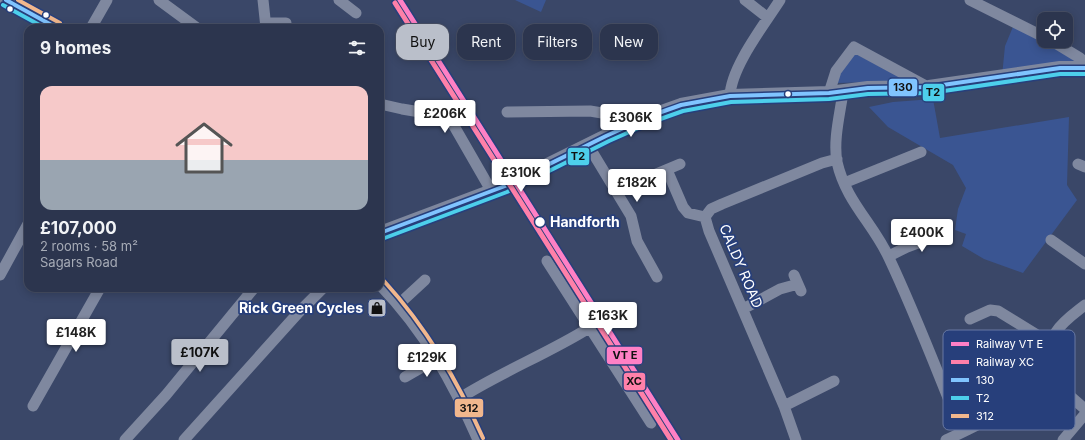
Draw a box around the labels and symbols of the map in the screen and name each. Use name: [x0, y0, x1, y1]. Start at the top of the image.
unlabelled marker: [5, 4, 15, 14]
unlabelled marker: [41, 10, 51, 20]
line badge: 130: [888, 78, 918, 97]
text: 130: [893, 80, 913, 94]
line badge: T2: [922, 83, 945, 102]
text: T2: [926, 85, 940, 99]
unlabelled marker: [783, 89, 793, 99]
pin: £206K: [417, 100, 473, 134]
pin: £306K: [603, 104, 659, 138]
line badge: T2: [567, 147, 590, 166]
text: T2: [571, 149, 585, 163]
pin: £310K: [493, 159, 549, 193]
pin: £182K: [609, 169, 665, 203]
place label: Handforth: [550, 213, 620, 230]
marker: Handforth: [533, 215, 547, 229]
pin: £400K: [894, 219, 950, 253]
street label: CALDY ROAD: [716, 221, 767, 310]
shop icon: Rick Green Cycles: [366, 297, 388, 319]
place label: Rick Green Cycles: [239, 299, 363, 316]
pin: £163K: [580, 302, 636, 336]
pin: £148K: [48, 319, 104, 353]
legend: [943, 330, 1075, 430]
text: Railway VT E: [976, 337, 1043, 351]
pin: £107K: [172, 339, 228, 373]
pin: £129K: [399, 344, 455, 378]
line badge: VT E: [606, 346, 643, 365]
text: VT E: [613, 348, 638, 362]
text: Railway XC: [976, 355, 1034, 369]
line badge: XC: [623, 372, 646, 391]
text: 130: [976, 373, 994, 387]
text: XC: [626, 374, 642, 388]
text: T2: [976, 391, 990, 405]
line badge: 312: [454, 398, 484, 418]
text: 312: [460, 401, 478, 415]
text: 312: [976, 409, 994, 423]

